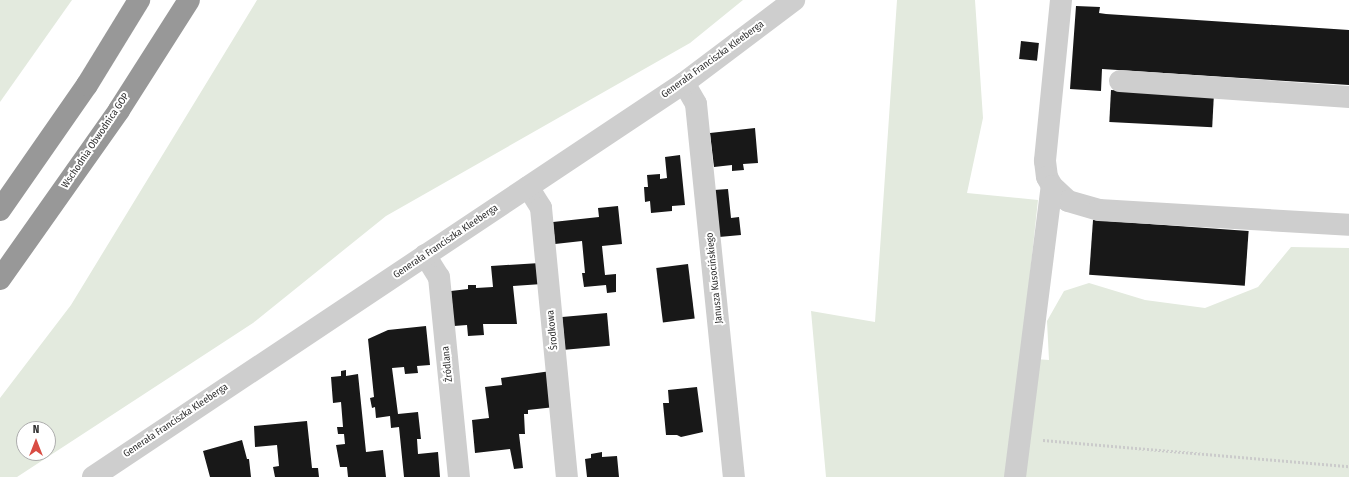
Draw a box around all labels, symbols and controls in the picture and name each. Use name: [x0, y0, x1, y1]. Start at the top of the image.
street label: Generała Franciszka Kleeberga: [659, 19, 767, 101]
street label: Wschodnia Obwodnica GOP: [60, 91, 132, 191]
street label: Generała Franciszka Kleeberga: [391, 202, 501, 282]
street label: Janusza Kusocińskiego: [704, 232, 726, 324]
street label: Środkowa: [545, 310, 561, 350]
street label: Źródlana: [440, 345, 456, 383]
street label: Generała Franciszka Kleeberga: [121, 381, 231, 461]
north arrow: [16, 421, 56, 461]
text: N: [33, 423, 39, 436]

